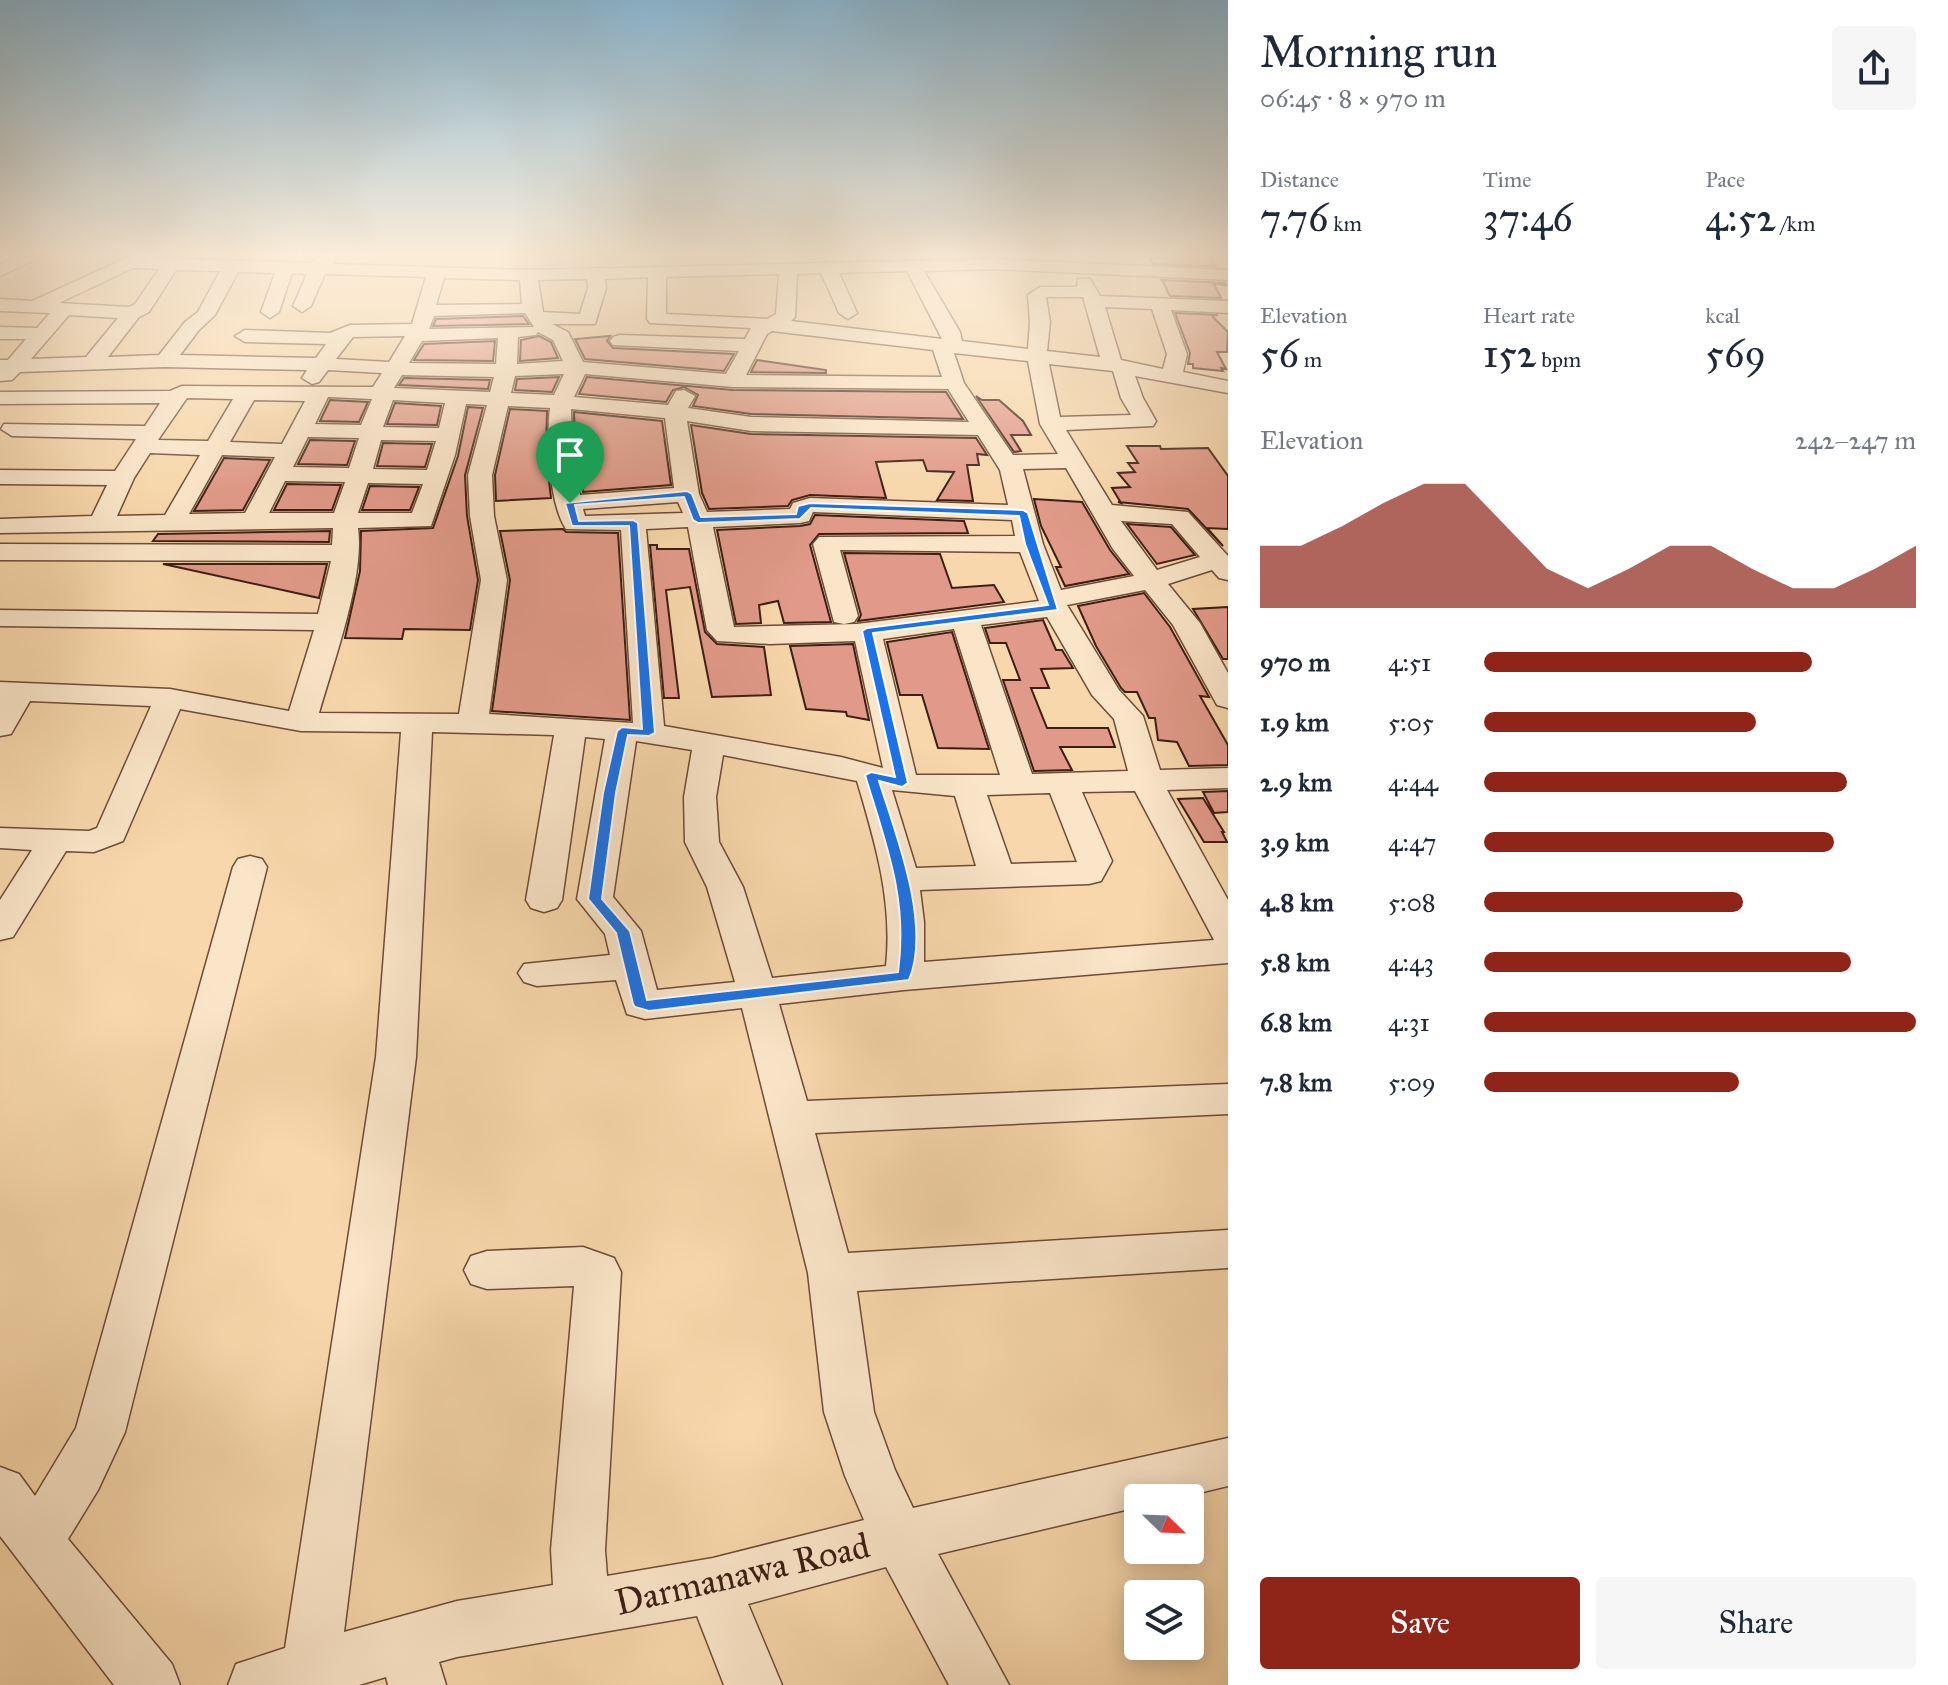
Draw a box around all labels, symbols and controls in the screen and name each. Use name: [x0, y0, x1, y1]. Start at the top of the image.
text: Morning run: [1260, 25, 1497, 79]
button: share: [1832, 26, 1916, 110]
text: 06:45 · 8 × 970 m: [1260, 82, 1446, 114]
text: Distance: [1260, 166, 1339, 193]
text: Time: [1483, 166, 1531, 193]
text: Pace: [1705, 166, 1745, 193]
text: 7.76: [1260, 193, 1328, 242]
text: 37:46: [1483, 193, 1573, 242]
text: 4:52: [1705, 193, 1776, 242]
text: km: [1328, 210, 1362, 237]
text: /km: [1776, 210, 1815, 237]
text: Elevation: [1260, 302, 1347, 329]
text: Heart rate: [1483, 302, 1575, 329]
text: kcal: [1705, 302, 1740, 329]
text: 56: [1260, 329, 1299, 378]
text: 152: [1483, 329, 1536, 378]
text: 569: [1705, 329, 1766, 378]
text: m: [1299, 346, 1322, 373]
text: bpm: [1536, 346, 1581, 373]
pin: [536, 421, 604, 503]
text: Elevation: [1260, 424, 1363, 456]
text: 242–247 m: [1795, 424, 1916, 456]
icon: arrive: [548, 433, 592, 477]
text: 970 m: [1260, 646, 1330, 678]
text: 4:51: [1388, 646, 1431, 678]
text: 1.9 km: [1260, 706, 1329, 738]
text: 5:05: [1388, 706, 1434, 738]
text: 2.9 km: [1260, 766, 1332, 798]
text: 4:44: [1388, 766, 1438, 798]
text: 3.9 km: [1260, 826, 1329, 858]
text: 4:47: [1388, 826, 1436, 858]
text: 4.8 km: [1260, 886, 1334, 918]
text: 5:08: [1388, 886, 1436, 918]
text: 5.8 km: [1260, 946, 1330, 978]
text: 4:43: [1388, 946, 1434, 978]
text: 6.8 km: [1260, 1006, 1332, 1038]
text: 4:31: [1388, 1006, 1430, 1038]
text: 7.8 km: [1260, 1066, 1332, 1098]
text: 5:09: [1388, 1066, 1436, 1098]
north arrow: [1124, 1484, 1204, 1564]
map controls: [1124, 1484, 1204, 1660]
street label: Darmanawa Road: [611, 1523, 874, 1625]
button: Save: [1260, 1577, 1580, 1669]
button: Share: [1596, 1577, 1916, 1669]
button: layers: [1124, 1580, 1204, 1660]

